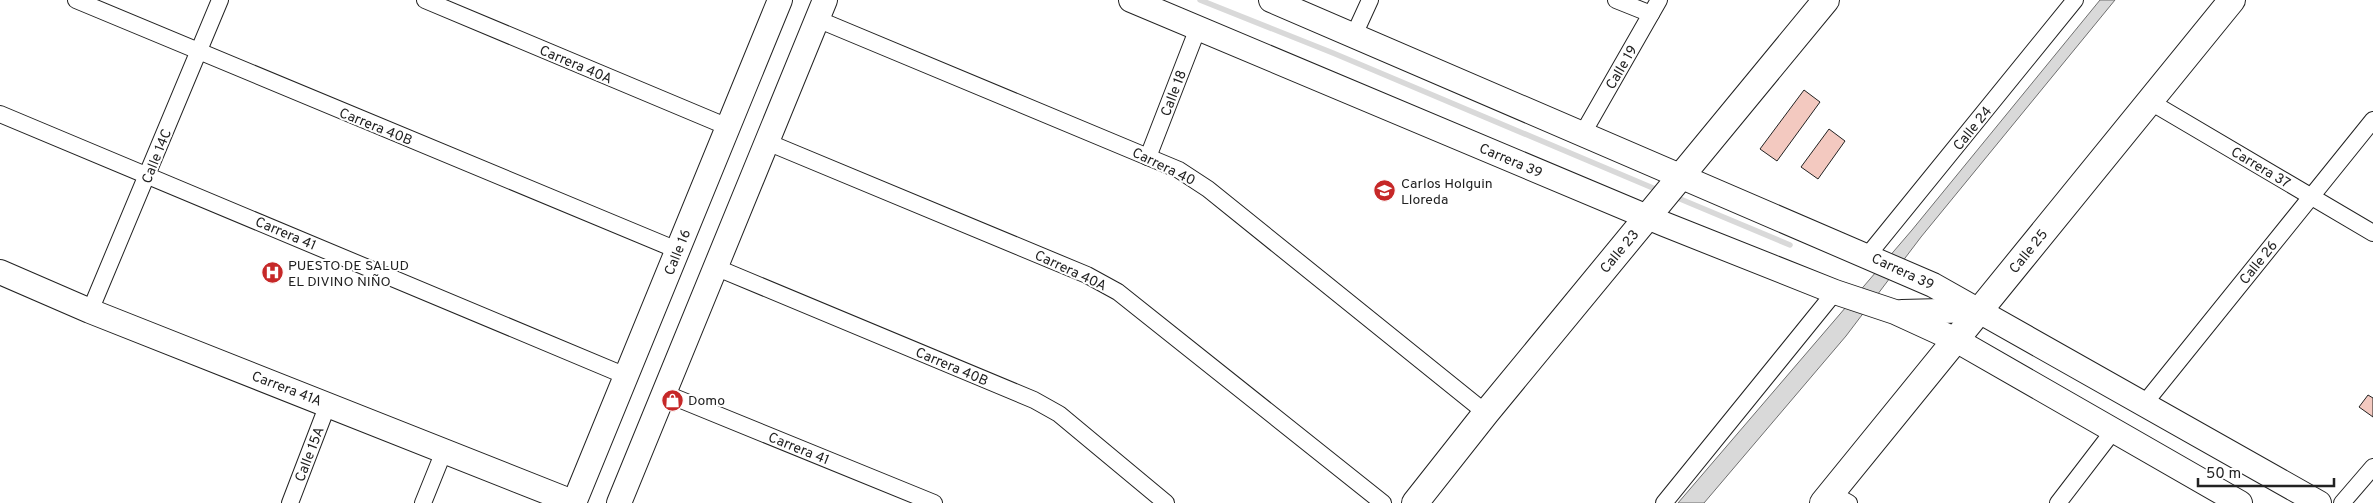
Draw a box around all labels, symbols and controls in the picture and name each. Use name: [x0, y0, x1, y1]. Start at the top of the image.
street label: Carrera 40A: [536, 42, 614, 88]
street label: Calle 19: [1603, 43, 1642, 93]
street label: Calle 18: [1158, 68, 1191, 119]
street label: Calle 24: [1950, 104, 1996, 154]
street label: Carrera 40B: [336, 105, 415, 150]
street label: Calle 14C: [139, 127, 176, 186]
street label: Carrera 39: [1476, 140, 1545, 182]
street label: Carrera 37: [2227, 144, 2293, 193]
street label: Carrera 40: [1129, 145, 1198, 190]
place label: Carlos Holguin Lloreda: [1401, 176, 1493, 209]
school or university icon: Carlos Holguin Lloreda: [1373, 179, 1397, 203]
street label: Carrera 41: [252, 214, 318, 255]
street label: Calle 25: [2006, 226, 2052, 277]
street label: Calle 16: [661, 227, 695, 278]
street label: Calle 23: [1597, 227, 1643, 277]
street label: Calle 26: [2236, 238, 2282, 288]
street label: Carrera 40A: [1032, 247, 1109, 295]
street label: Carrera 39: [1868, 250, 1936, 294]
place label: PUESTO DE SALUD EL DIVINO NIÑO: [288, 258, 409, 291]
hospital icon: PUESTO DE SALUD EL DIVINO NIÑO: [260, 261, 284, 285]
street label: Carrera 40B: [912, 344, 990, 390]
street label: Carrera 41A: [249, 368, 324, 411]
shop icon: Domo: [660, 388, 684, 412]
place label: Domo: [688, 393, 725, 410]
street label: Calle 15A: [292, 425, 329, 485]
street label: Carrera 41: [765, 429, 832, 469]
scale bar: [2198, 456, 2334, 488]
text: 50 m: [2206, 465, 2241, 484]

